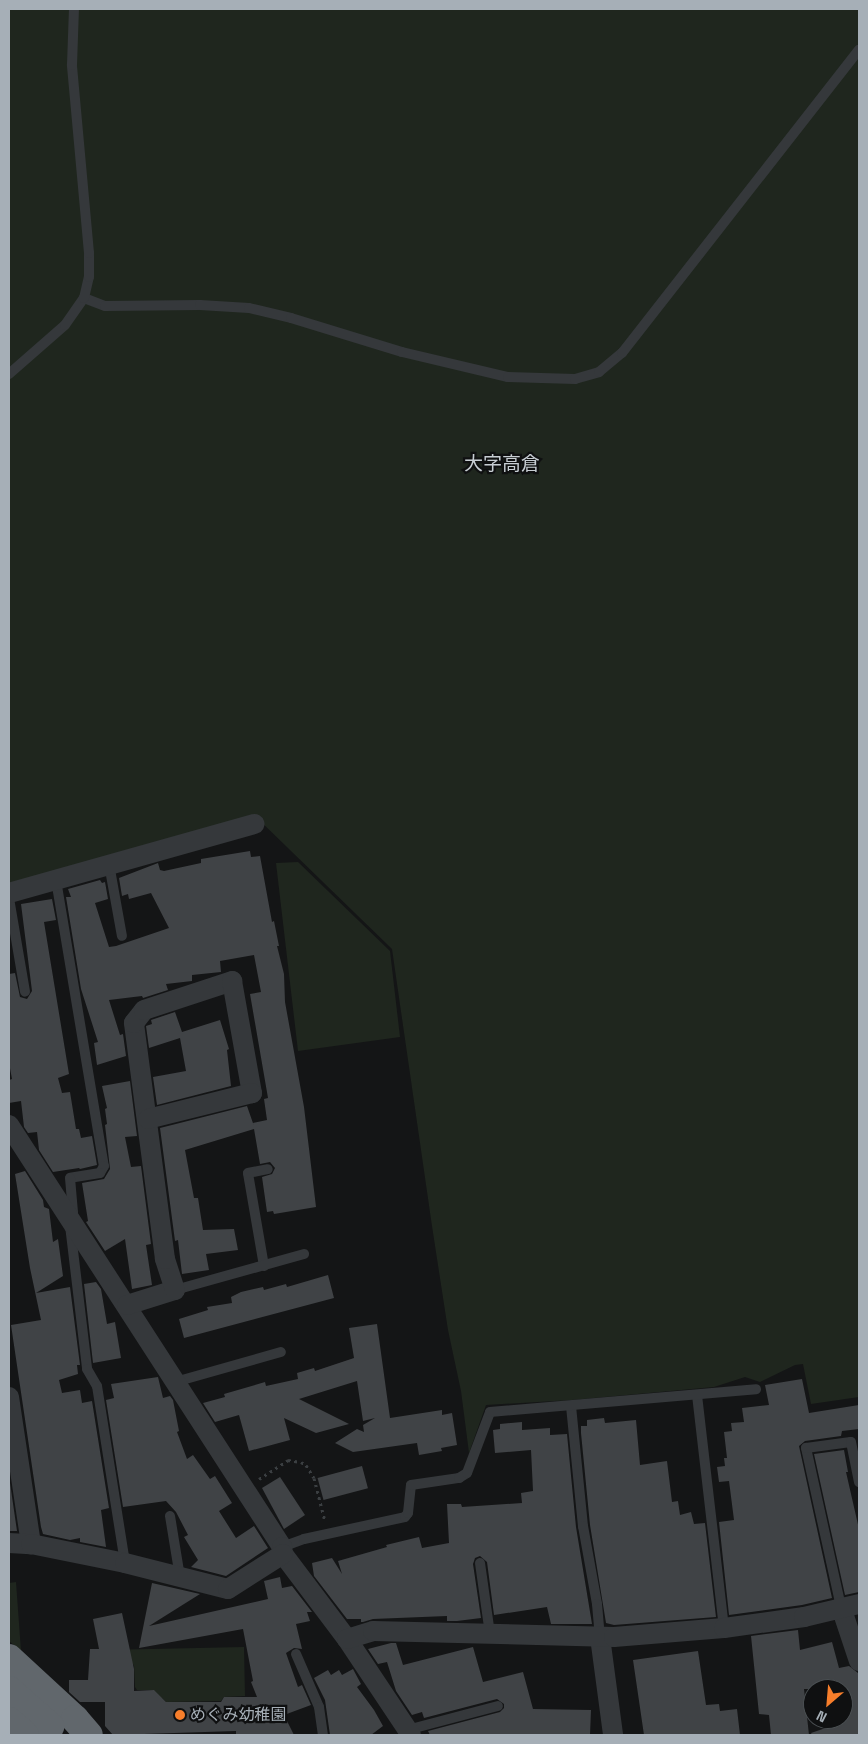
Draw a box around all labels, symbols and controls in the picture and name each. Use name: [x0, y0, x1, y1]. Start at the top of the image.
district label: 大字高倉: [464, 453, 540, 475]
north arrow: [803, 1679, 853, 1729]
place label: めぐみ幼稚園: [190, 1705, 286, 1725]
text: N: [813, 1706, 830, 1727]
marker: めぐみ幼稚園: [174, 1709, 186, 1721]

